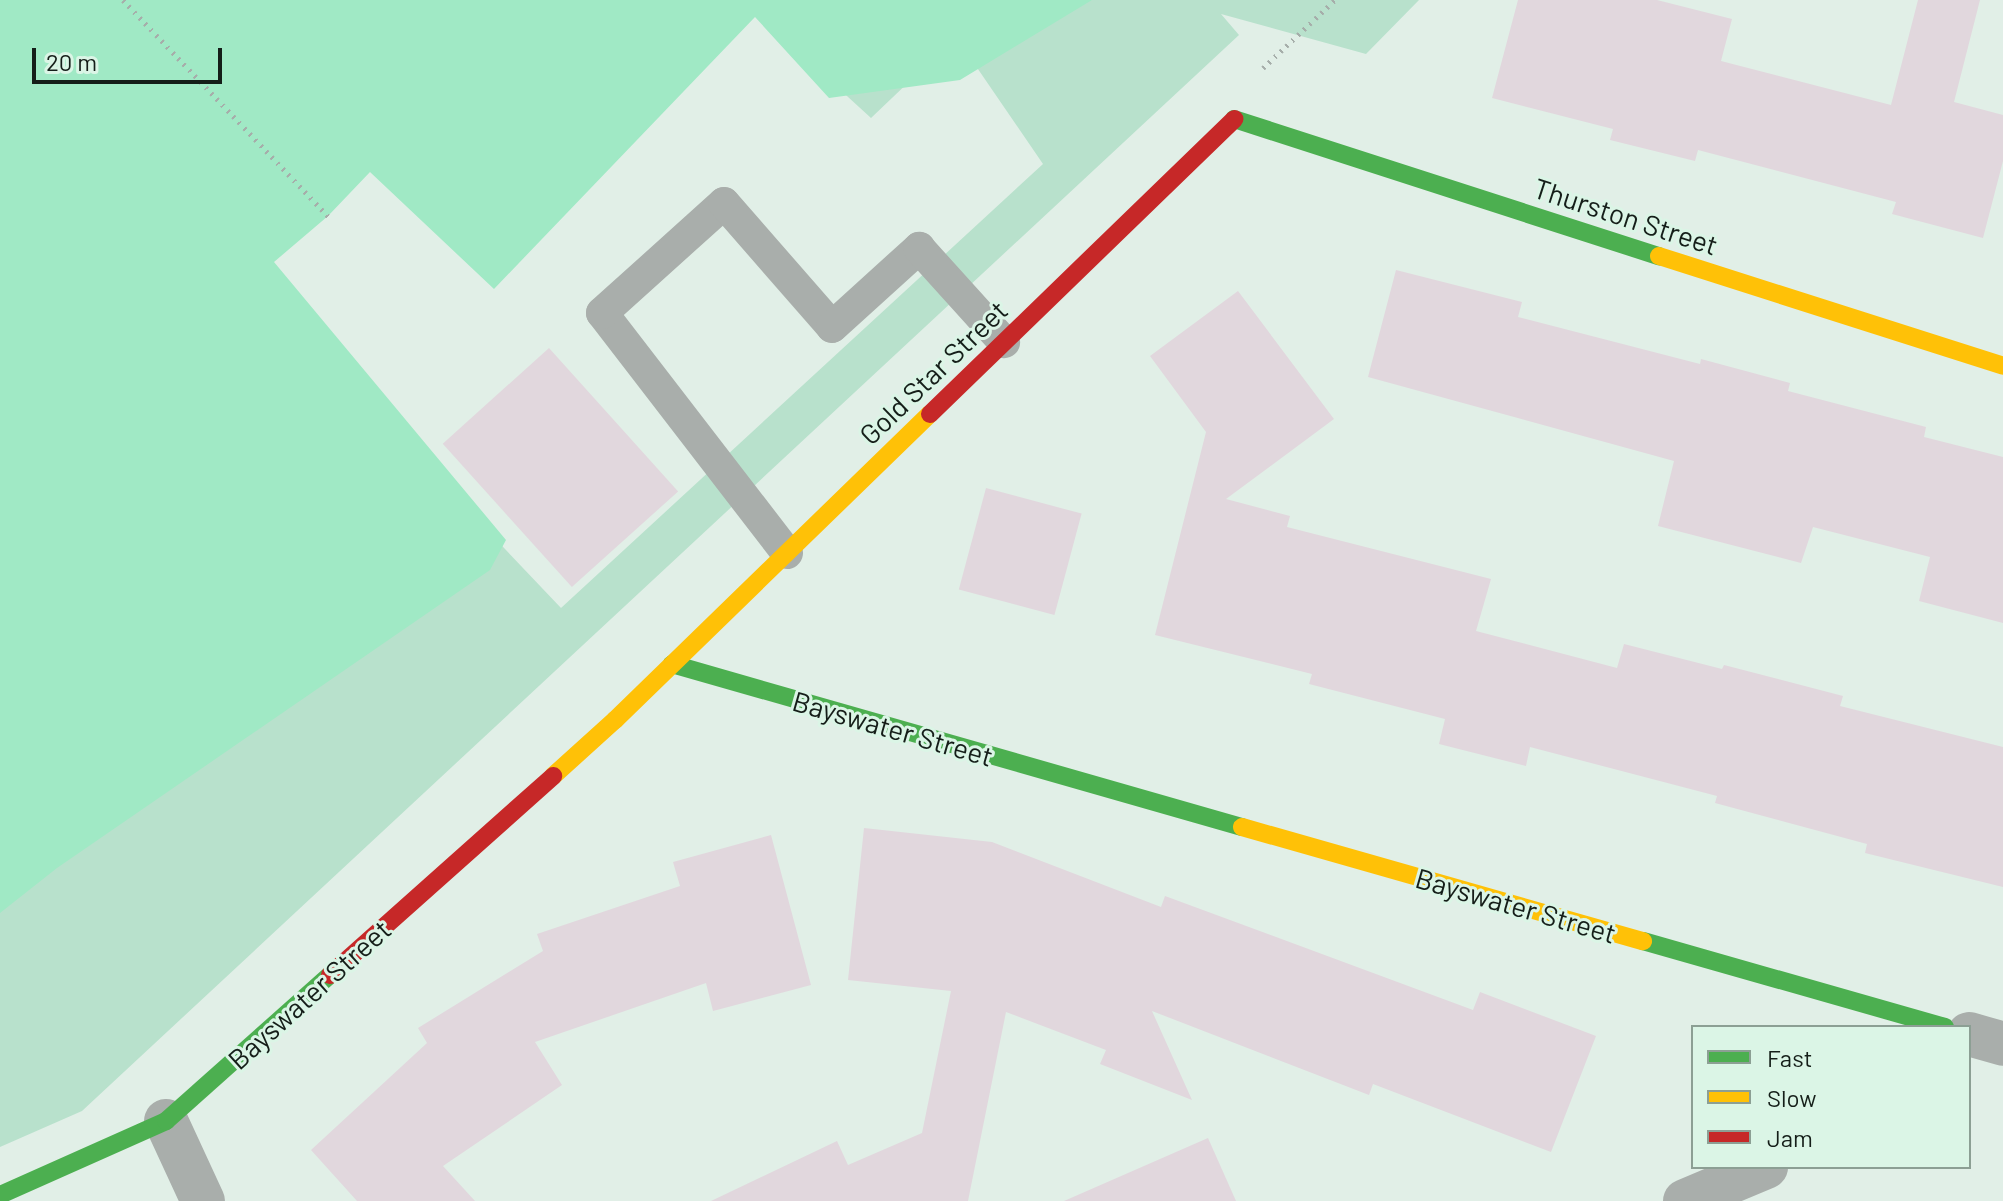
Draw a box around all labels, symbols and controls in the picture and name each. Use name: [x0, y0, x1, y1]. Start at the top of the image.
scale bar: [36, 32, 226, 82]
text: 20 m: [46, 47, 97, 76]
street label: Thurston Street: [1530, 170, 1722, 262]
street label: Gold Star Street: [852, 293, 1014, 451]
street label: Bayswater Street: [789, 683, 997, 773]
street label: Bayswater Street: [1412, 860, 1620, 950]
street label: Bayswater Street: [221, 912, 397, 1076]
legend: [1691, 1025, 1971, 1169]
text: Fast: [1767, 1043, 1812, 1072]
text: Slow: [1767, 1083, 1816, 1112]
text: Jam: [1767, 1123, 1813, 1152]

